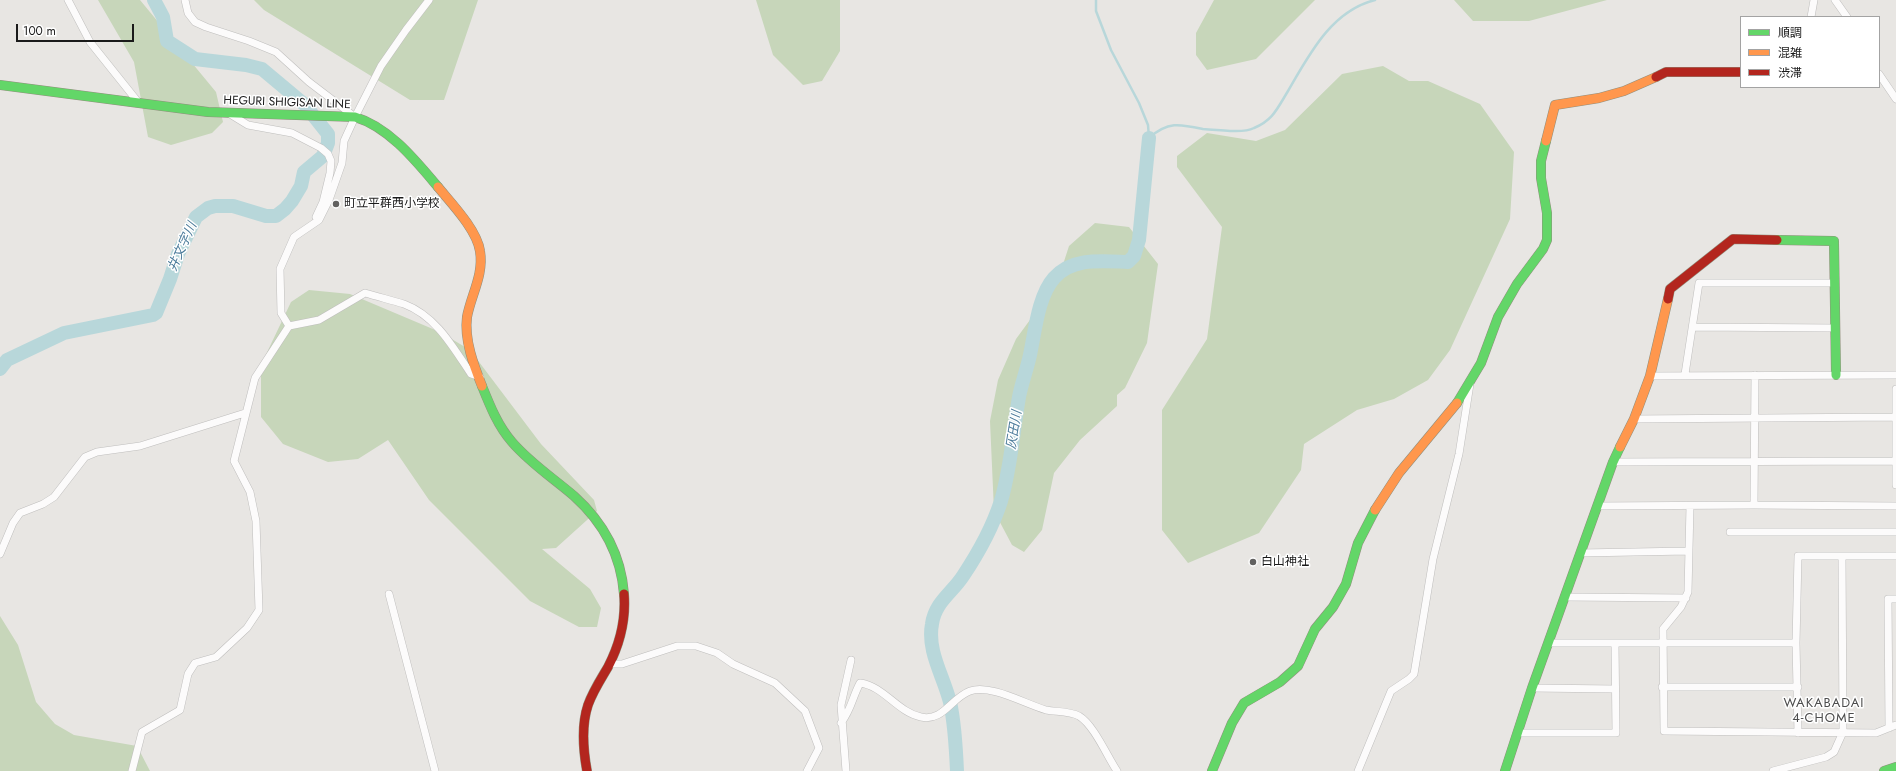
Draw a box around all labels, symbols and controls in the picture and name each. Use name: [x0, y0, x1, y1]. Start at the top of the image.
scale bar: [18, 16, 136, 42]
legend: [1740, 16, 1880, 88]
text: 100 m: [23, 22, 56, 40]
text: 順調: [1778, 24, 1802, 42]
text: 混雑: [1778, 44, 1802, 62]
text: 渋滞: [1778, 64, 1802, 82]
street label: HEGURI SHIGISAN LINE: [223, 94, 351, 112]
place label: 町立平群西小学校: [344, 197, 440, 211]
marker: 町立平群西小学校: [331, 199, 341, 209]
water label: 井文字川: [165, 220, 201, 274]
water label: 灰田川: [1004, 410, 1026, 450]
place label: 白山神社: [1261, 555, 1309, 569]
marker: 白山神社: [1248, 557, 1258, 567]
district label: WAKABADAI 4-CHOME: [1784, 696, 1864, 727]

